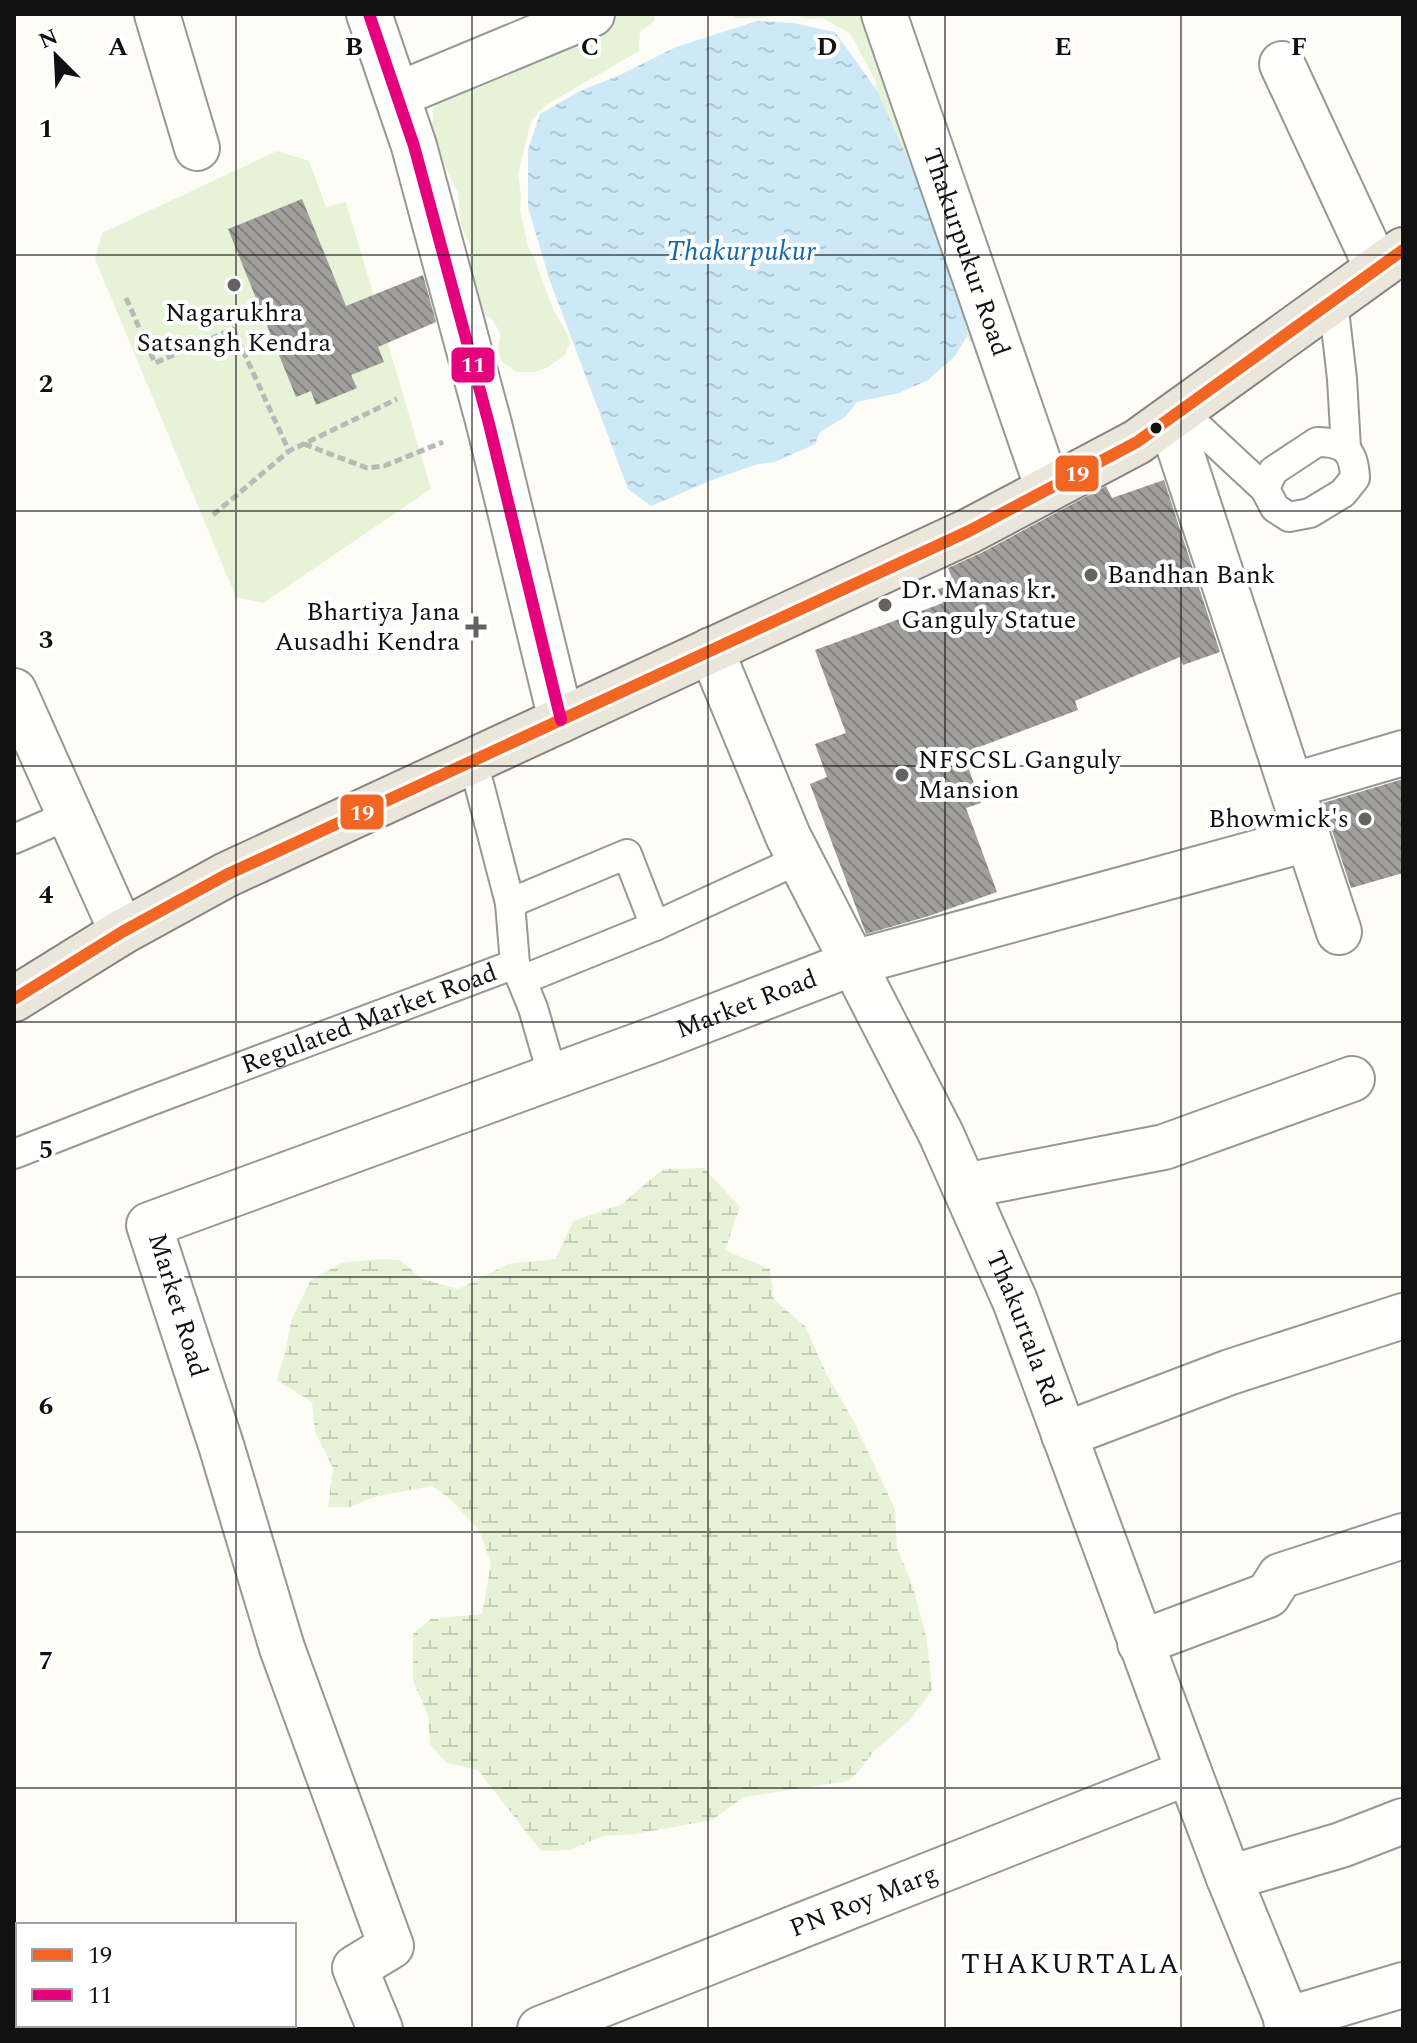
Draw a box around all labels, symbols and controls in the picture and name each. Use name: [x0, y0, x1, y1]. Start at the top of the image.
north arrow: [16, 16, 96, 96]
text: N: [34, 20, 63, 58]
text: A: [108, 27, 128, 67]
text: B: [345, 27, 363, 67]
text: C: [581, 27, 599, 67]
text: D: [817, 27, 837, 67]
text: E: [1054, 27, 1072, 67]
text: F: [1291, 27, 1307, 67]
text: 1: [39, 109, 53, 149]
street label: Thakurpukur Road: [912, 143, 1021, 362]
water label: Thakurpukur: [666, 230, 816, 273]
marker: Nagarukhra Satsangh Kendra: [225, 276, 243, 294]
place label: Nagarukhra Satsangh Kendra: [137, 293, 332, 363]
line badge: 11: [450, 346, 496, 384]
text: 11: [461, 349, 485, 382]
text: 2: [39, 364, 53, 404]
unlabelled marker: [1148, 420, 1164, 436]
line badge: 19: [1054, 454, 1100, 493]
text: 19: [1065, 458, 1089, 491]
place label: Bandhan Bank: [1107, 555, 1275, 595]
marker: Bandhan Bank: [1082, 566, 1100, 584]
place label: Dr. Manas kr. Ganguly Statue: [901, 570, 1076, 640]
place label: Bhartiya Jana Ausadhi Kendra: [275, 592, 460, 662]
marker: Dr. Manas kr. Ganguly Statue: [876, 596, 894, 614]
marker: Bhartiya Jana Ausadhi Kendra: [467, 618, 485, 636]
text: 3: [39, 620, 53, 660]
place label: NFSCSL Ganguly Mansion: [918, 740, 1122, 810]
marker: NFSCSL Ganguly Mansion: [893, 766, 911, 784]
line badge: 19: [339, 793, 385, 831]
text: 19: [350, 797, 374, 830]
place label: Bhowmick's: [1208, 799, 1349, 839]
marker: Bhowmick's: [1356, 810, 1374, 828]
text: 4: [39, 875, 54, 915]
street label: Regulated Market Road: [235, 952, 503, 1085]
street label: Market Road: [670, 959, 823, 1049]
text: 5: [39, 1130, 53, 1170]
street label: Market Road: [137, 1228, 219, 1382]
street label: Thakurtala Rd: [975, 1244, 1072, 1412]
text: 6: [39, 1386, 53, 1426]
text: 7: [39, 1641, 53, 1681]
street label: PN Roy Marg: [784, 1854, 944, 1948]
legend: [16, 1923, 296, 2027]
text: 19: [88, 1938, 112, 1974]
district label: THAKURTALA: [961, 1943, 1181, 1986]
text: 11: [88, 1978, 112, 2014]

